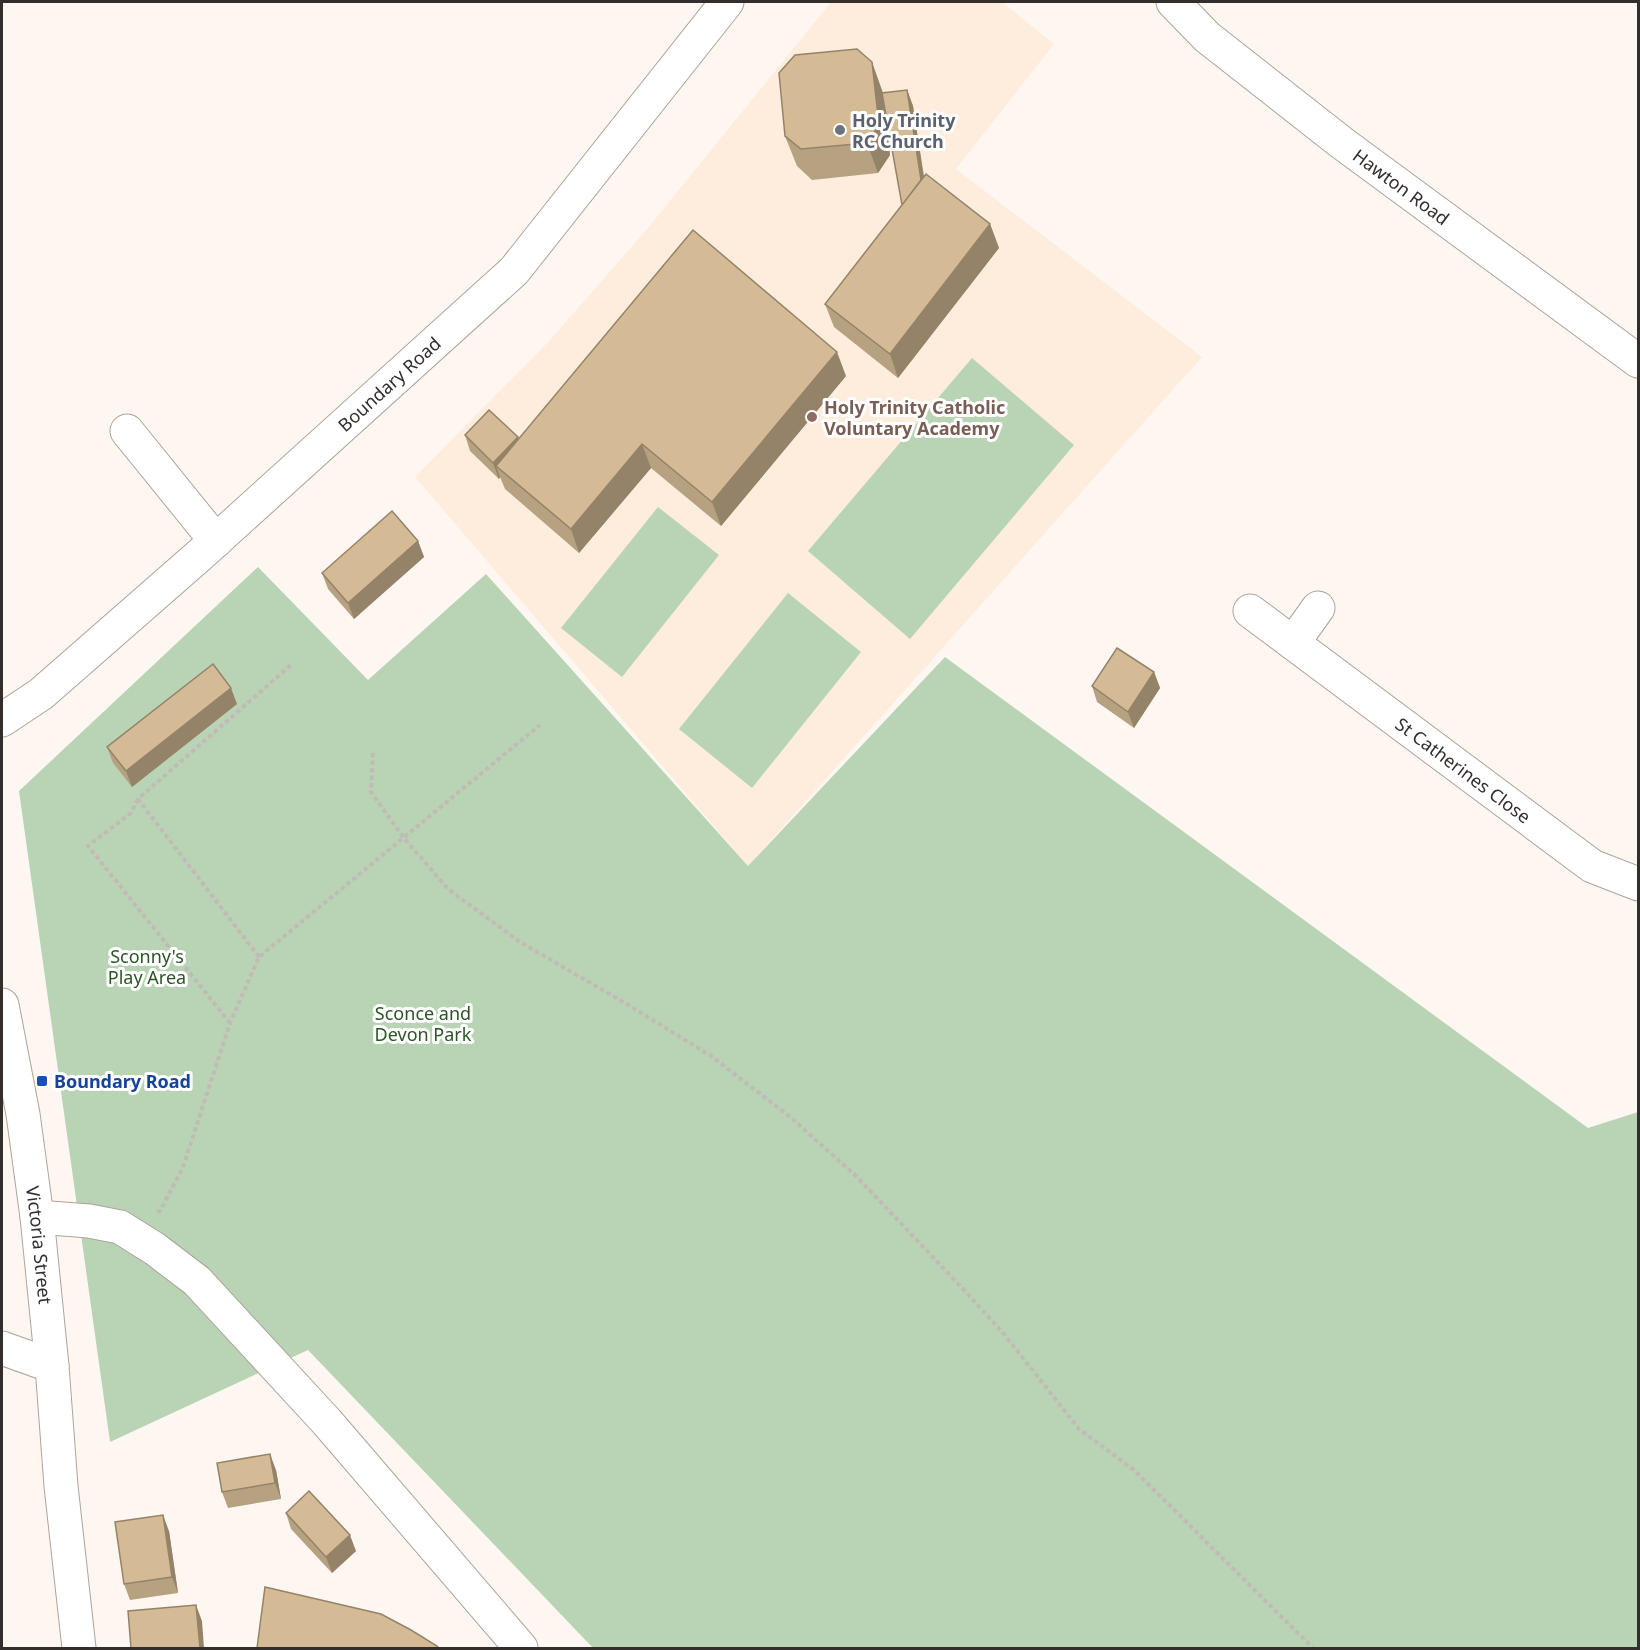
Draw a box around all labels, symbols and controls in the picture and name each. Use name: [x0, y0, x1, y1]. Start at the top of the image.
place label: Holy Trinity RC Church: [852, 108, 956, 153]
marker: Holy Trinity RC Church: [833, 123, 847, 137]
street label: Hawton Road: [1348, 143, 1454, 230]
street label: Boundary Road: [333, 331, 446, 437]
place label: Holy Trinity Catholic Voluntary Academy: [824, 395, 1005, 440]
marker: Holy Trinity Catholic Voluntary Academy: [805, 410, 819, 424]
street label: St Catherines Close: [1391, 712, 1536, 828]
park label: Sconny's Play Area: [108, 944, 186, 989]
park label: Sconce and Devon Park: [375, 1001, 472, 1046]
place label: Boundary Road: [54, 1069, 191, 1093]
marker: Boundary Road: [35, 1074, 49, 1088]
street label: Victoria Street: [21, 1184, 58, 1306]

